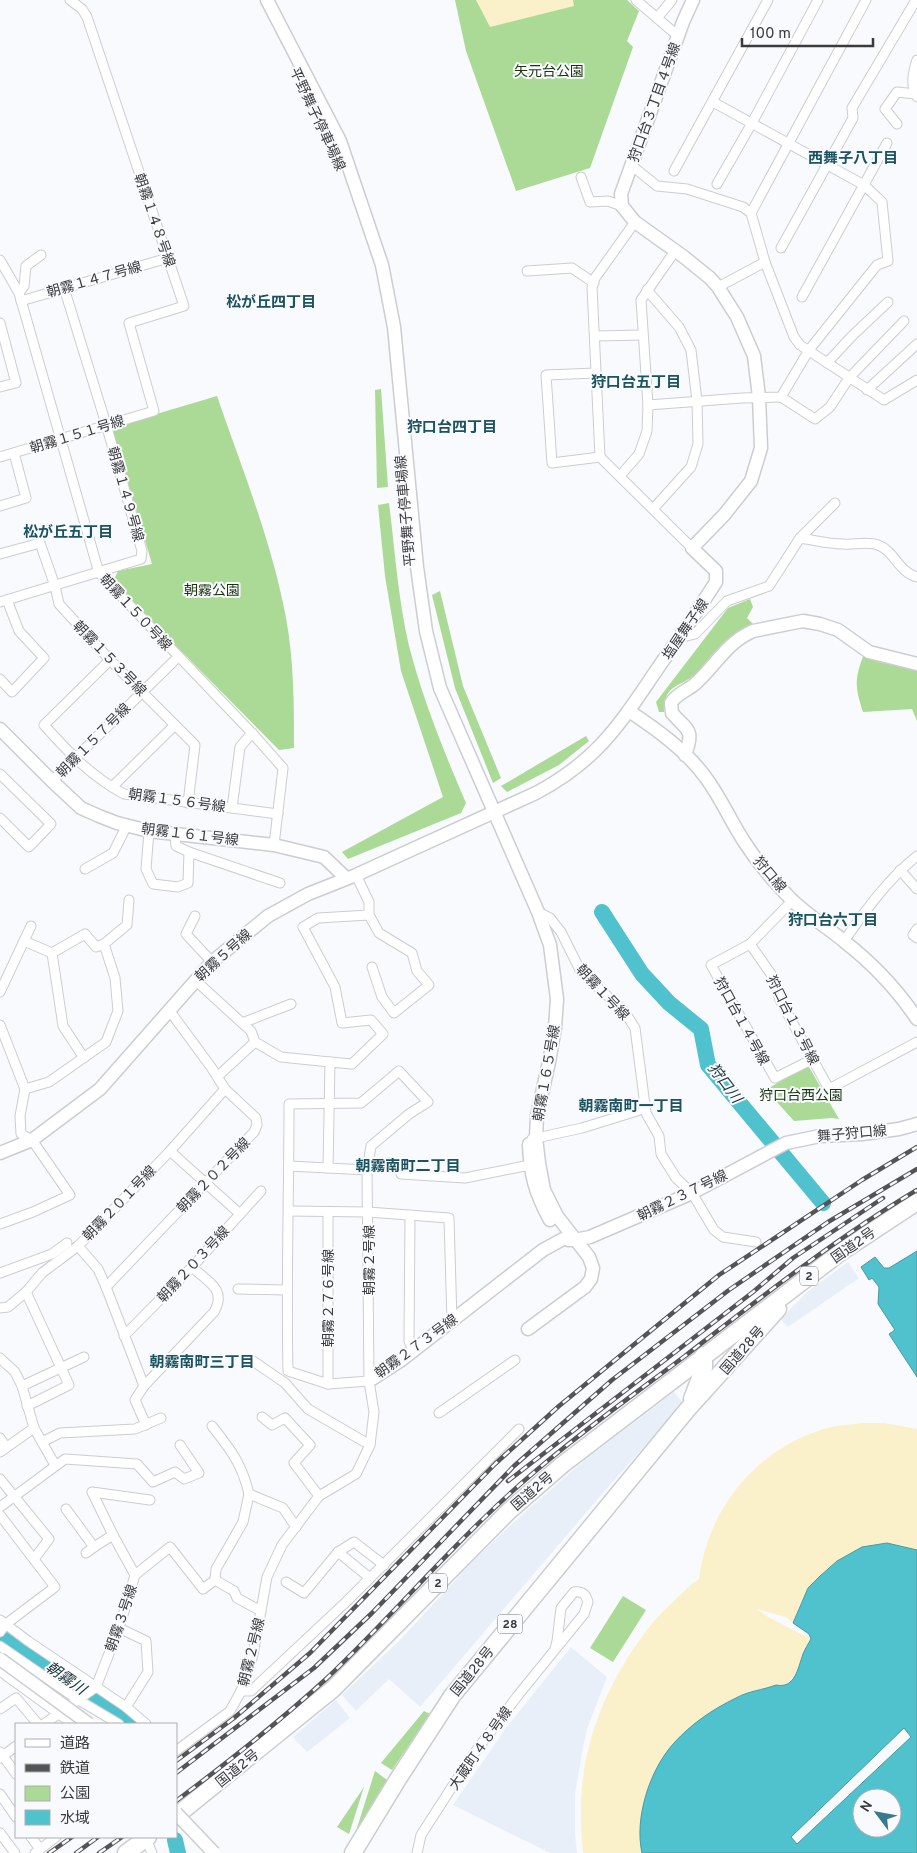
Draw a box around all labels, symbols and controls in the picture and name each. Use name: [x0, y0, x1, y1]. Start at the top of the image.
scale bar: [742, 15, 873, 47]
text: 100 m: [750, 25, 791, 44]
street label: 狩口台３丁目４号線: [625, 40, 685, 165]
park label: 矢元台公園: [514, 63, 584, 81]
street label: 平野舞子停車場線: [285, 65, 348, 174]
district label: 西舞子八丁目: [808, 150, 898, 169]
street label: 朝霧１４８号線: [130, 171, 178, 270]
street label: 朝霧１４７号線: [45, 259, 144, 302]
district label: 松が丘四丁目: [226, 294, 316, 313]
district label: 狩口台五丁目: [591, 374, 681, 393]
street label: 朝霧１５１号線: [28, 413, 127, 458]
district label: 狩口台四丁目: [407, 419, 497, 438]
street label: 朝霧１４９号線: [103, 445, 146, 544]
street label: 平野舞子停車場線: [393, 454, 420, 567]
district label: 松が丘五丁目: [23, 524, 113, 543]
street label: 朝霧１５０号線: [95, 571, 175, 655]
park label: 朝霧公園: [184, 583, 240, 600]
street label: 塩屋舞子線: [659, 596, 713, 664]
street label: 朝霧１５３号線: [69, 618, 149, 700]
street label: 朝霧１５７号線: [53, 700, 135, 782]
street label: 朝霧１５６号線: [127, 786, 226, 817]
street label: 朝霧１６１号線: [140, 821, 239, 850]
street label: 狩口線: [749, 853, 789, 897]
district label: 狩口台六丁目: [788, 912, 878, 931]
street label: 朝霧５号線: [192, 926, 256, 986]
street label: 朝霧１号線: [572, 962, 632, 1024]
street label: 狩口台１３号線: [762, 973, 822, 1068]
street label: 狩口台１４号線: [709, 974, 773, 1069]
street label: 朝霧１６５号線: [531, 1024, 564, 1123]
water label: 狩口川: [703, 1060, 746, 1109]
park label: 狩口台西公園: [759, 1087, 843, 1105]
district label: 朝霧南町一丁目: [578, 1098, 684, 1117]
street label: 舞子狩口線: [817, 1123, 888, 1146]
street label: 朝霧２０２号線: [174, 1135, 254, 1217]
district label: 朝霧南町二丁目: [355, 1158, 461, 1177]
street label: 朝霧２０１号線: [80, 1163, 160, 1245]
street label: 朝霧２３７号線: [635, 1167, 730, 1225]
street label: 朝霧２０３号線: [154, 1223, 234, 1307]
street label: 朝霧２号線: [362, 1225, 379, 1295]
street label: 国道2号: [828, 1225, 879, 1268]
street label: 朝霧２７６号線: [321, 1249, 338, 1347]
road number: 2: [800, 1266, 818, 1285]
street label: 朝霧２７３号線: [372, 1312, 462, 1383]
street label: 国道28号: [717, 1323, 769, 1379]
district label: 朝霧南町三丁目: [149, 1354, 255, 1373]
street label: 国道2号: [508, 1469, 558, 1515]
road number: 2: [429, 1574, 447, 1592]
street label: 朝霧３号線: [103, 1583, 142, 1654]
road number: 28: [498, 1615, 522, 1634]
street label: 朝霧２号線: [236, 1616, 269, 1688]
street label: 国道28号: [448, 1644, 498, 1700]
water label: 朝霧川: [41, 1659, 91, 1701]
street label: 大蔵町４８号線: [446, 1704, 516, 1794]
legend: [15, 1723, 178, 1838]
text: 道路: [60, 1735, 90, 1754]
street label: 国道2号: [213, 1747, 263, 1792]
text: 鉄道: [60, 1760, 90, 1779]
text: 公園: [60, 1785, 90, 1804]
north arrow: [852, 1788, 902, 1838]
text: N: [857, 1798, 877, 1816]
text: 水域: [60, 1810, 90, 1829]

